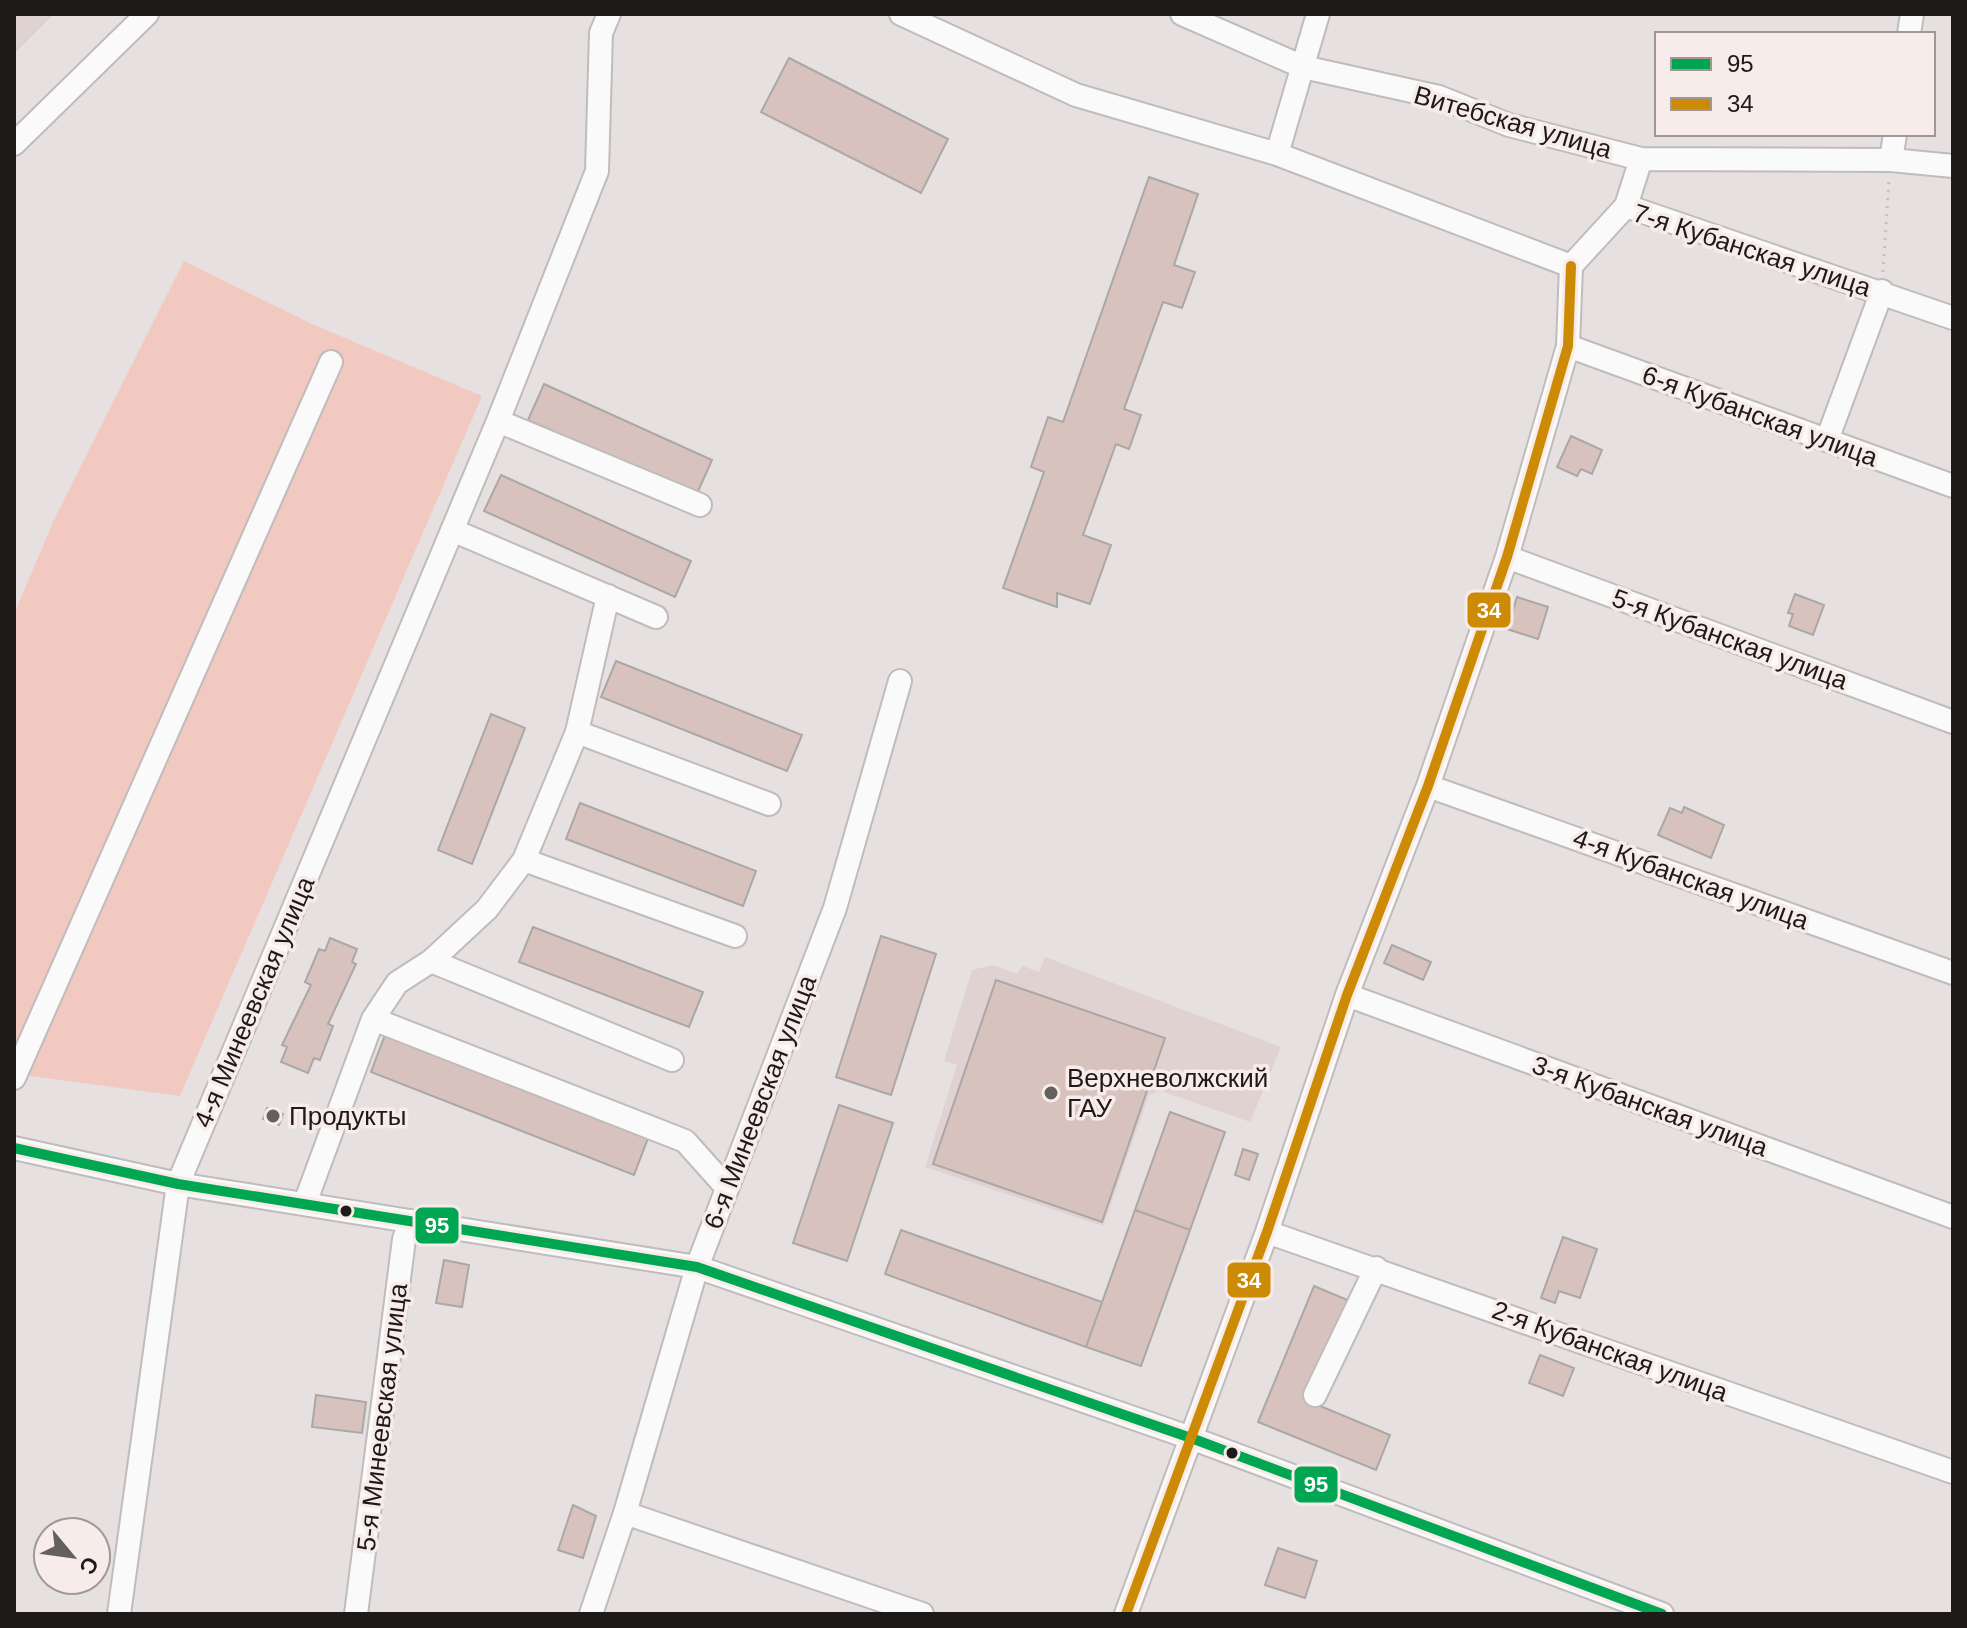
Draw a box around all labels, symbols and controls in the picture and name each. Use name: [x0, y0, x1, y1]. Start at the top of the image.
legend: [1655, 32, 1935, 136]
text: 95: [1727, 50, 1754, 77]
street label: Витебская улица: [1411, 79, 1616, 165]
text: 34: [1727, 90, 1754, 117]
street label: 7-я Кубанская улица: [1629, 197, 1875, 303]
street label: 6-я Кубанская улица: [1638, 359, 1882, 473]
street label: 5-я Кубанская улица: [1608, 582, 1852, 696]
line badge: 34: [1466, 591, 1512, 629]
text: 34: [1477, 598, 1502, 623]
street label: 4-я Кубанская улица: [1569, 822, 1813, 936]
street label: 4-я Минеевская улица: [188, 872, 321, 1132]
street label: 6-я Минеевская улица: [698, 970, 823, 1233]
street label: 3-я Кубанская улица: [1528, 1049, 1772, 1163]
place label: Верхневолжский ГАУ: [1067, 1063, 1268, 1123]
marker: Верхневолжский ГАУ: [1042, 1084, 1060, 1102]
place label: Продукты: [289, 1101, 406, 1131]
marker: Продукты: [264, 1107, 282, 1125]
unlabelled marker: [338, 1203, 354, 1219]
line badge: 95: [414, 1206, 460, 1245]
text: 95: [425, 1213, 449, 1238]
line badge: 34: [1226, 1261, 1272, 1299]
text: 34: [1237, 1268, 1262, 1293]
street label: 5-я Минеевская улица: [351, 1281, 413, 1553]
street label: 2-я Кубанская улица: [1488, 1294, 1732, 1408]
unlabelled marker: [1224, 1445, 1240, 1461]
line badge: 95: [1293, 1465, 1339, 1504]
text: 95: [1304, 1472, 1328, 1497]
north arrow: [32, 1516, 112, 1596]
text: С: [74, 1552, 104, 1579]

